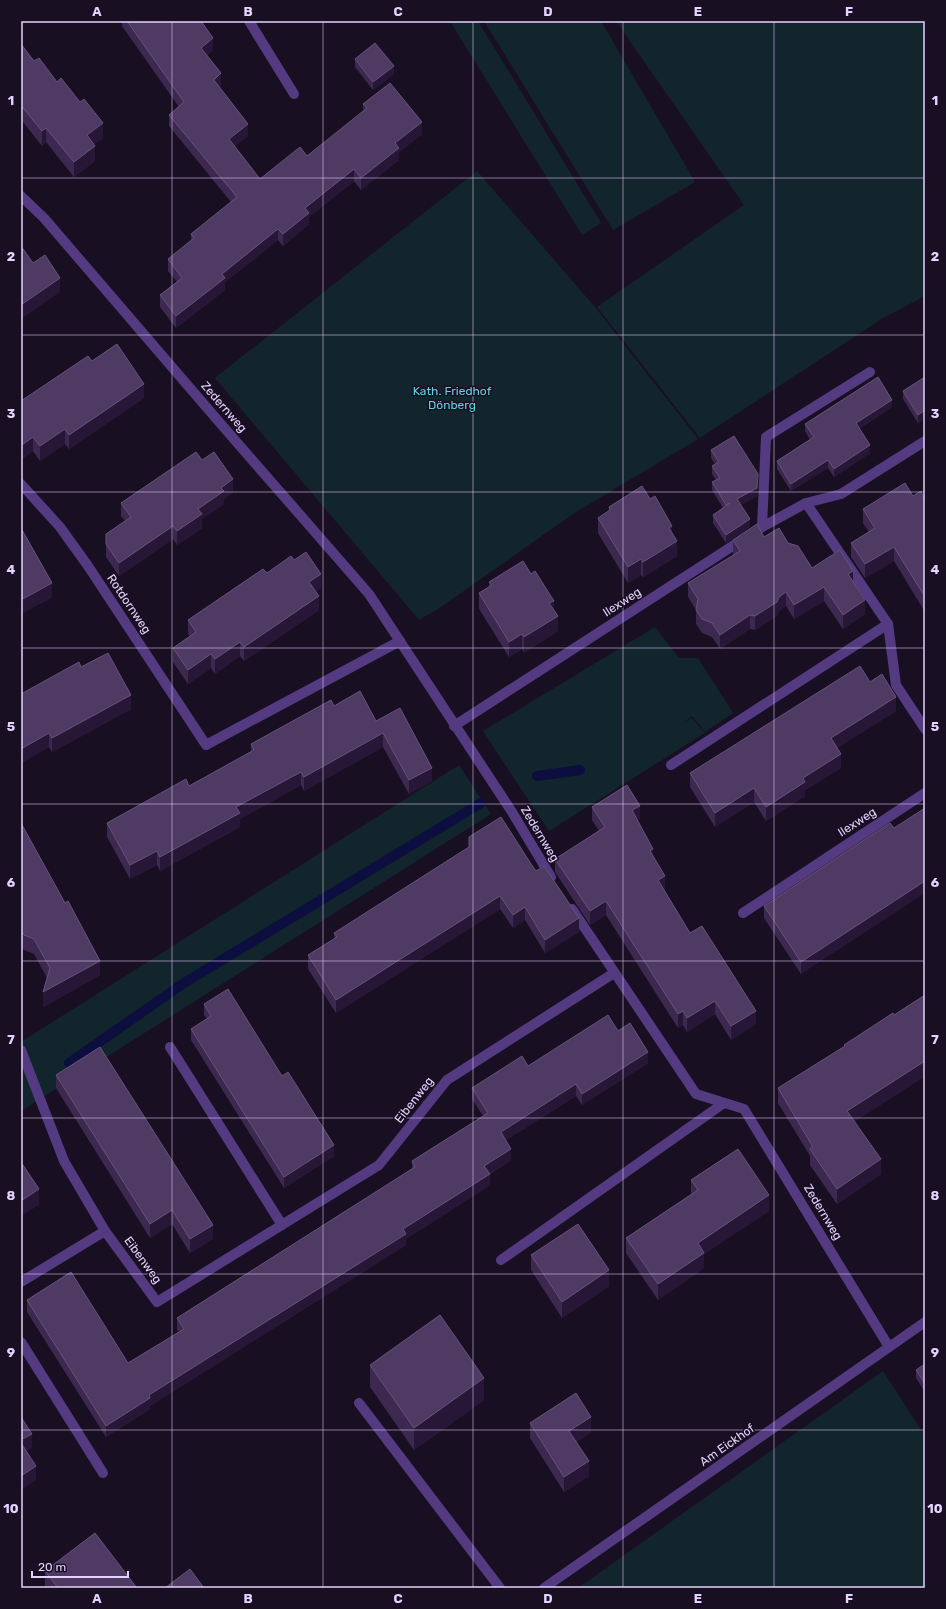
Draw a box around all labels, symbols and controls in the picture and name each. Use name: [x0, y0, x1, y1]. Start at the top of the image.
text: A: [92, 4, 102, 19]
text: B: [243, 4, 253, 19]
text: C: [393, 4, 403, 19]
text: D: [543, 4, 553, 19]
text: E: [694, 4, 702, 19]
text: F: [845, 4, 853, 19]
text: 1: [8, 93, 14, 108]
text: 1: [932, 93, 938, 108]
text: 2: [7, 249, 15, 264]
text: 2: [931, 249, 939, 264]
street label: Zedernweg: [198, 379, 250, 435]
park label: Kath. Friedhof Dönberg: [413, 384, 492, 412]
text: 3: [7, 406, 16, 421]
text: 3: [931, 406, 940, 421]
text: 4: [7, 562, 16, 577]
text: 4: [931, 562, 940, 577]
street label: Rotdornweg: [104, 572, 154, 636]
street label: Ilexweg: [600, 585, 644, 619]
text: 5: [7, 719, 15, 734]
text: 5: [931, 719, 939, 734]
street label: Zedernweg: [518, 804, 562, 864]
street label: Ilexweg: [835, 805, 879, 839]
text: 6: [7, 875, 16, 890]
text: 6: [931, 875, 940, 890]
text: 7: [7, 1032, 15, 1047]
text: 7: [931, 1032, 939, 1047]
street label: Eibenweg: [392, 1074, 436, 1126]
street label: Zedernweg: [801, 1182, 845, 1242]
text: 8: [7, 1188, 16, 1203]
text: 8: [931, 1188, 940, 1203]
street label: Eibenweg: [121, 1234, 165, 1286]
text: 9: [7, 1345, 15, 1360]
text: 9: [931, 1345, 939, 1360]
street label: Am Eickhof: [697, 1421, 757, 1469]
text: 10: [3, 1501, 19, 1516]
text: 10: [927, 1501, 943, 1516]
scale bar: [32, 1553, 128, 1579]
text: 20 m: [38, 1560, 66, 1574]
text: A: [92, 1591, 102, 1606]
text: B: [243, 1591, 253, 1606]
text: C: [393, 1591, 403, 1606]
text: D: [543, 1591, 553, 1606]
text: E: [694, 1591, 702, 1606]
text: F: [845, 1591, 853, 1606]

